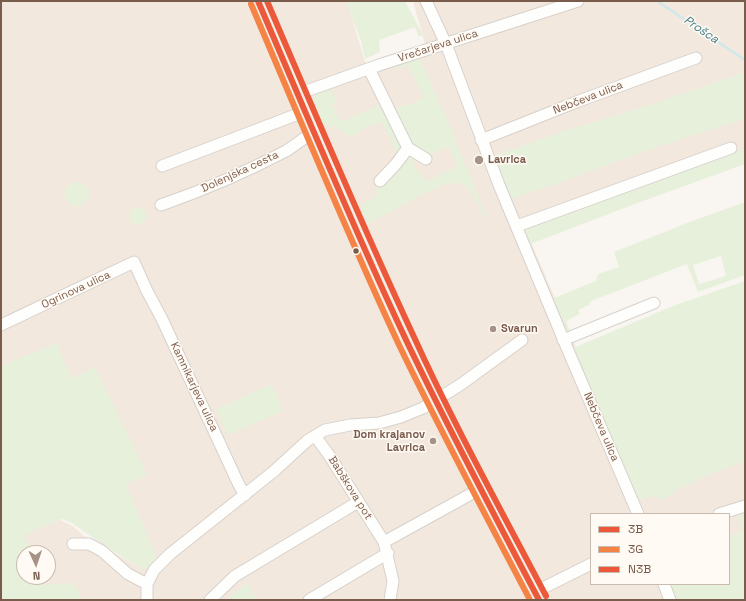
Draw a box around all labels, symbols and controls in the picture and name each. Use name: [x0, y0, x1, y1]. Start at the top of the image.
water label: Prošca: [681, 13, 721, 47]
street label: Vrečarjeva ulica: [396, 27, 480, 65]
street label: Nebčeva ulica: [551, 79, 625, 117]
street label: Dolenjska cesta: [199, 148, 281, 196]
place label: Lavrica: [488, 153, 526, 167]
marker: Lavrica: [473, 154, 485, 166]
unlabelled marker: [351, 246, 361, 256]
street label: Ogrinova ulica: [39, 268, 113, 312]
place label: Svarun: [501, 322, 538, 336]
marker: Svarun: [488, 324, 498, 334]
street label: Kamnikarjeva ulica: [167, 340, 221, 434]
street label: Nebčeva ulica: [581, 391, 621, 463]
place label: Dom krajanov Lavrica: [353, 428, 425, 454]
marker: Dom krajanov Lavrica: [428, 436, 438, 446]
street label: Babškova pot: [325, 454, 375, 522]
legend: [590, 513, 730, 585]
text: 3B: [628, 521, 643, 537]
text: 3G: [628, 541, 643, 557]
north arrow: [16, 545, 56, 585]
text: N3B: [628, 561, 651, 577]
text: N: [33, 569, 41, 583]

